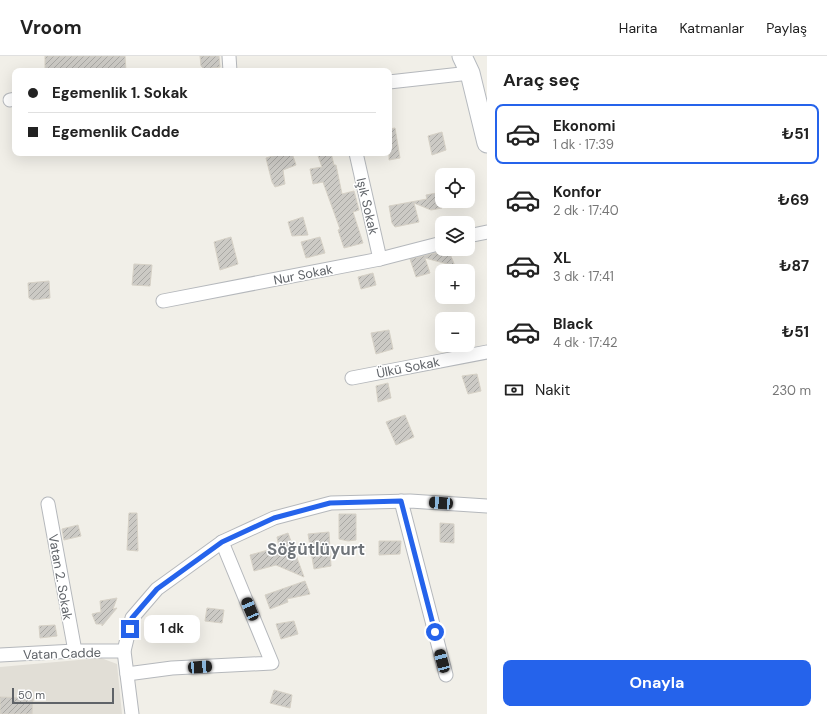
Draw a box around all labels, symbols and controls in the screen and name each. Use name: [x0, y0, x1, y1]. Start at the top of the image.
text: Vroom: [20, 15, 82, 40]
text: Harita: [619, 19, 657, 37]
text: Katmanlar: [679, 19, 744, 37]
text: Paylaş: [766, 19, 807, 37]
text: Araç seç: [503, 68, 580, 92]
text: Egemenlik 1. Sokak: [52, 83, 188, 103]
icon: car: [505, 116, 541, 152]
text: Ekonomi: [553, 116, 615, 136]
text: Egemenlik Cadde: [52, 122, 180, 142]
text: ₺51: [782, 124, 809, 144]
text: 1 dk · 17:39: [553, 136, 614, 153]
map controls: [435, 168, 475, 352]
button: locate: [435, 168, 475, 208]
street label: Işık Sokak: [353, 176, 382, 237]
icon: car: [505, 182, 541, 218]
text: Konfor: [553, 182, 601, 202]
text: ₺69: [778, 190, 809, 210]
text: 2 dk · 17:40: [553, 202, 619, 219]
button: layers: [435, 216, 475, 256]
icon: car: [505, 248, 541, 284]
text: XL: [553, 248, 571, 268]
text: ₺87: [779, 256, 809, 276]
street label: Nur Sokak: [272, 260, 335, 289]
button: +: [435, 264, 475, 304]
text: 3 dk · 17:41: [553, 268, 614, 285]
button: −: [435, 312, 475, 352]
icon: car: [505, 314, 541, 350]
text: Black: [553, 314, 593, 334]
text: ₺51: [782, 322, 809, 342]
text: 4 dk · 17:42: [553, 334, 618, 351]
street label: Ülkü Sokak: [375, 353, 442, 382]
icon: cash: [503, 379, 525, 401]
text: Nakit: [535, 380, 570, 400]
text: 230 m: [772, 382, 811, 399]
car: [429, 496, 453, 510]
street label: Vatan 2. Sokak: [45, 533, 76, 622]
district label: Söğütlüyurt: [267, 538, 365, 560]
car: [240, 596, 260, 622]
callout: 1 dk: [144, 615, 200, 643]
route end: [121, 620, 139, 638]
text: 1 dk: [160, 620, 184, 637]
route start: [426, 623, 444, 641]
street label: Vatan Cadde: [23, 644, 101, 663]
car: [433, 648, 451, 674]
car: [188, 660, 212, 674]
button: Onayla: [503, 660, 811, 706]
scale bar: [12, 686, 114, 705]
text: 50 m: [18, 688, 45, 702]

